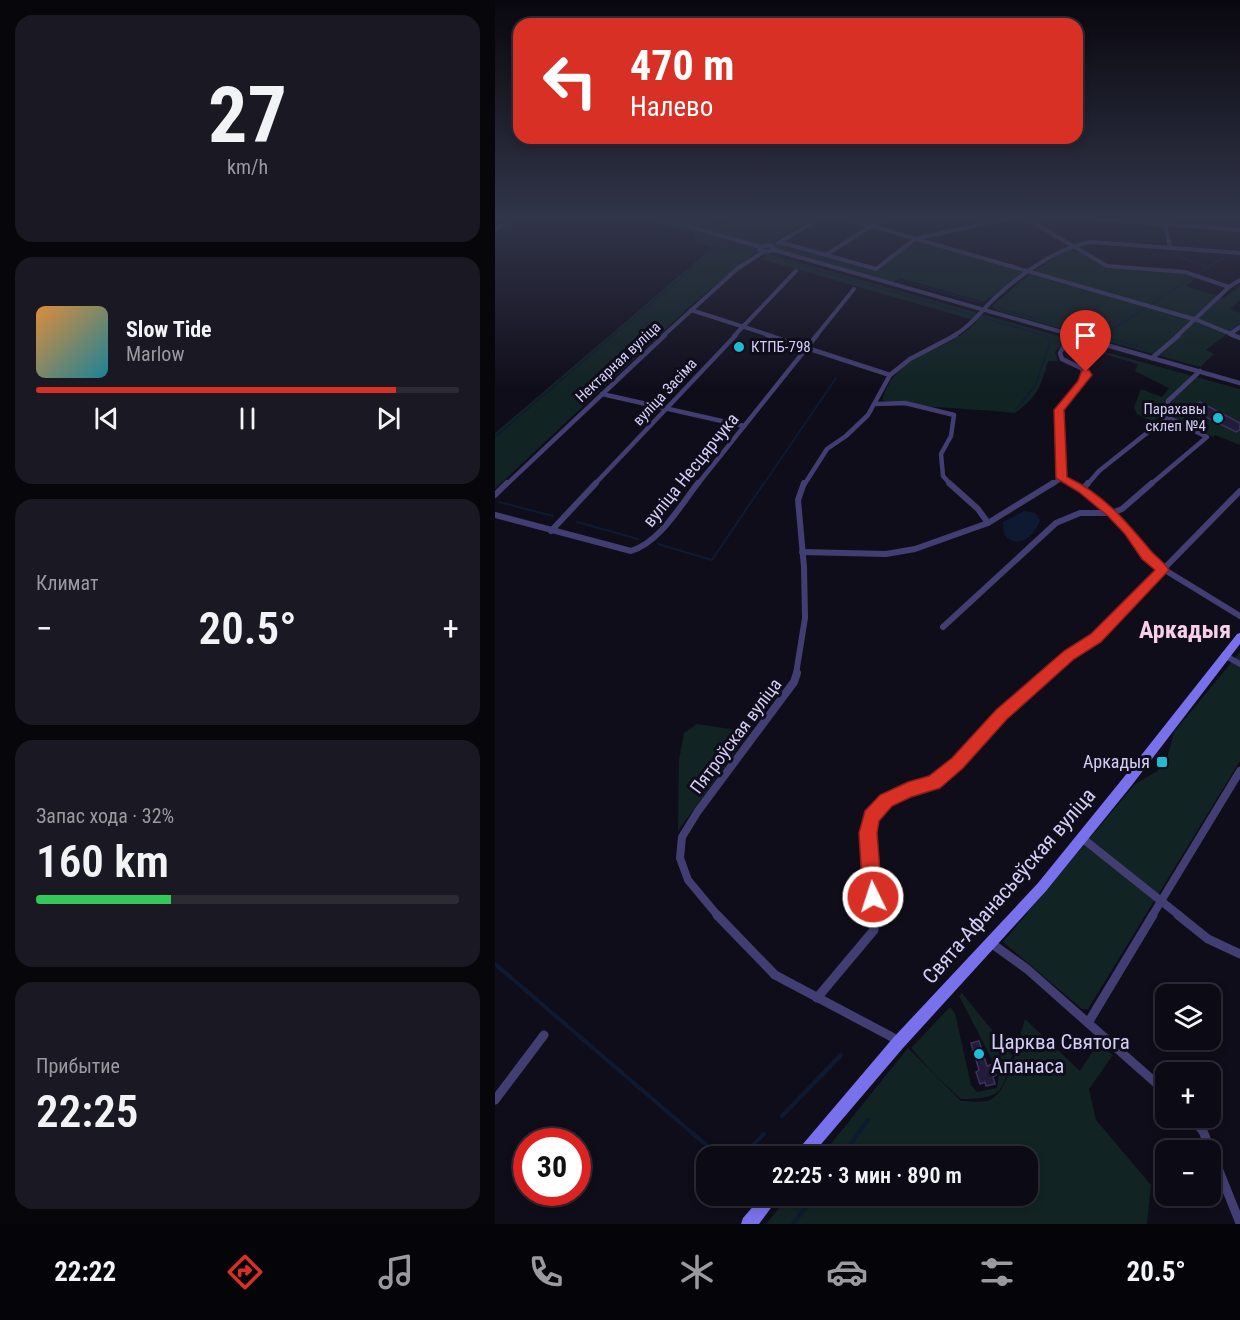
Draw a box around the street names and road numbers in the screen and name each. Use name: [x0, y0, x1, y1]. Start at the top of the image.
street label: Нектарная вуліца: [572, 318, 664, 406]
street label: вуліца Засіма: [629, 355, 701, 429]
street label: вуліца Несцярчука: [638, 409, 743, 531]
street label: Пятроўская вуліца: [686, 674, 786, 797]
street label: Свята-Афанасьеўская вуліца: [918, 783, 1100, 989]

